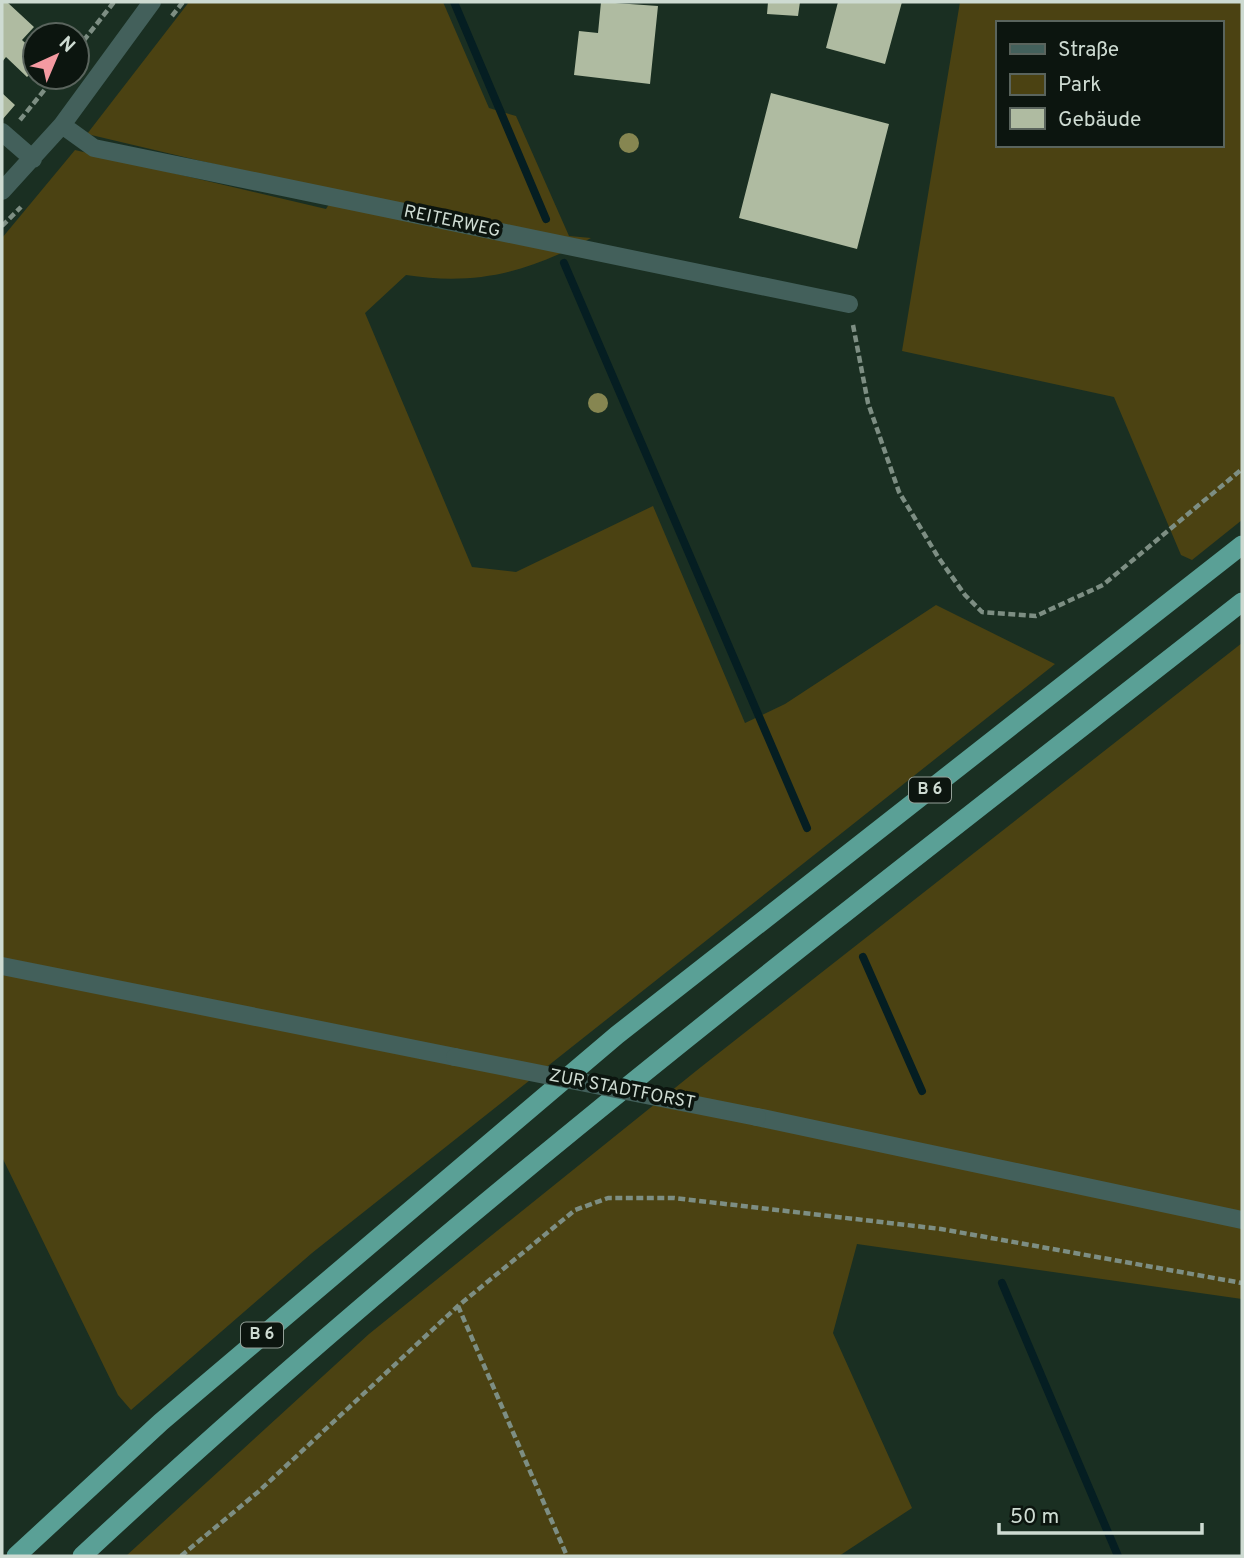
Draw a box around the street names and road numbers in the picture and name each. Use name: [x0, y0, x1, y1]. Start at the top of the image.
street label: REITERWEG: [402, 201, 502, 243]
road number: B 6: [909, 778, 951, 803]
street label: ZUR STADTFORST: [547, 1065, 697, 1115]
road number: B 6: [241, 1322, 283, 1348]

